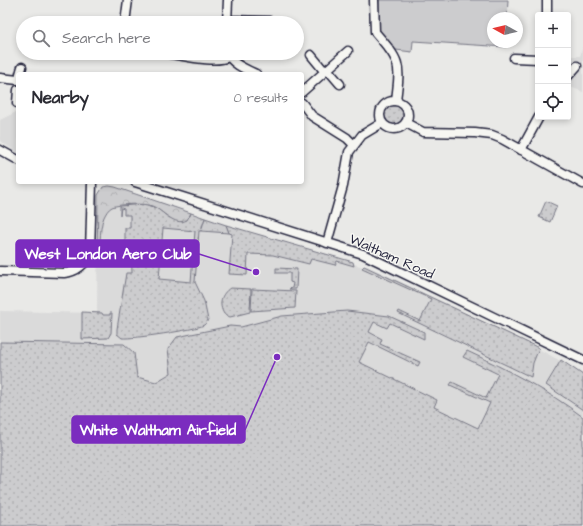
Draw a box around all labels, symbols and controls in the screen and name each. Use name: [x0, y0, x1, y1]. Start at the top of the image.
north arrow: [487, 12, 523, 48]
map controls: [535, 12, 571, 120]
button: +: [535, 12, 571, 48]
search box: [16, 16, 304, 60]
icon: search: [30, 27, 52, 49]
text: Search here: [62, 28, 151, 49]
button: −: [535, 48, 571, 84]
button: locate: [535, 84, 571, 120]
text: Nearby: [32, 86, 89, 110]
text: 0 results: [233, 89, 288, 107]
street label: Waltham Road: [346, 229, 437, 285]
callout: West London Aero Club: [16, 240, 199, 267]
text: West London Aero Club: [23, 244, 192, 265]
callout: White Waltham Airfield: [72, 416, 245, 443]
text: White Waltham Airfield: [79, 420, 237, 441]

